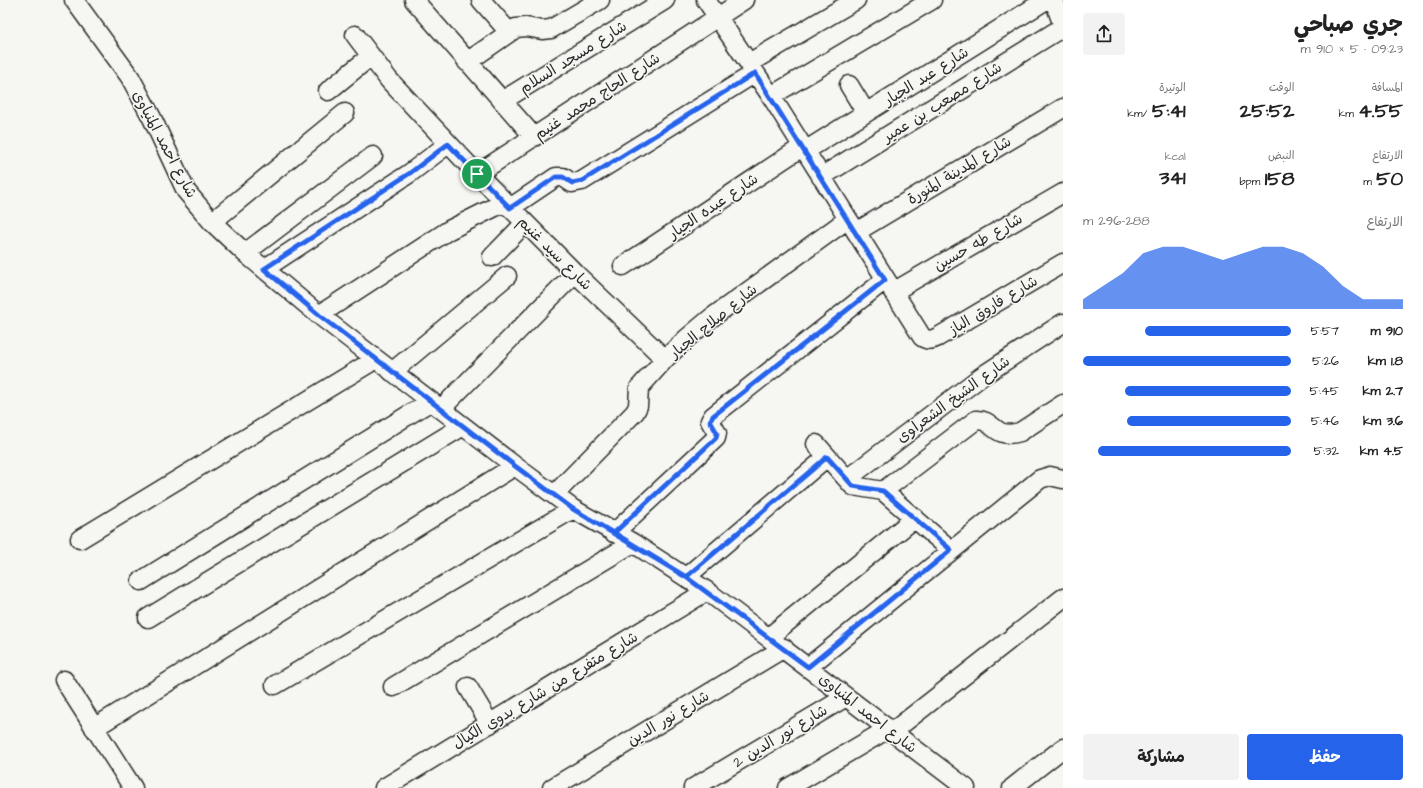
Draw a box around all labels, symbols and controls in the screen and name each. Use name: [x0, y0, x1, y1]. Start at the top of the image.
text: جري صباحي: [1294, 9, 1403, 40]
button: share: [1083, 13, 1125, 55]
street label: شارع مسجد السلام: [515, 16, 631, 99]
text: 09:23 · 5 × 910 m: [1301, 40, 1403, 58]
street label: شارع عبد الجبار: [879, 42, 973, 111]
street label: شارع الحاج محمد غنيم: [530, 48, 665, 146]
street label: شارع مصعب بن عمير: [877, 57, 1006, 149]
text: الوتيرة: [1159, 80, 1186, 95]
text: الوقت: [1269, 80, 1294, 95]
text: المسافة: [1372, 80, 1403, 95]
street label: شارع احمد المنياوى: [127, 87, 202, 202]
text: 5:41: [1152, 97, 1186, 125]
text: 25:52: [1240, 97, 1294, 125]
text: 4.55: [1358, 97, 1403, 125]
text: /km: [1127, 106, 1152, 121]
text: km: [1339, 106, 1358, 121]
street label: شارع المدينة المنورة: [903, 131, 1015, 210]
text: النبض: [1268, 148, 1294, 163]
text: الارتفاع: [1372, 148, 1403, 163]
text: kcal: [1165, 149, 1186, 164]
pin: [460, 157, 494, 191]
icon: arrive: [466, 163, 488, 185]
text: 341: [1159, 164, 1186, 192]
text: 158: [1265, 165, 1294, 193]
text: 50: [1376, 165, 1403, 193]
street label: شارع عبده الجيار: [663, 169, 762, 245]
text: bpm: [1239, 174, 1265, 189]
text: m: [1363, 174, 1376, 189]
street label: شارع طه حسين: [930, 208, 1027, 276]
street label: شارع سيد غنيم: [512, 212, 596, 296]
text: 288–296 m: [1083, 212, 1150, 230]
text: الارتفاع: [1367, 213, 1403, 231]
street label: شارع فاروق الباز: [944, 271, 1042, 341]
street label: شارع صلاح الجيار: [664, 279, 762, 364]
text: 5:57: [1310, 322, 1339, 340]
text: 910 m: [1370, 322, 1403, 340]
street label: شارع الشيخ الشعراوى: [892, 351, 1014, 448]
text: 5:26: [1312, 352, 1339, 370]
text: 1.8 km: [1368, 352, 1403, 370]
text: 5:45: [1310, 382, 1339, 400]
text: 2.7 km: [1362, 382, 1403, 400]
text: 5:46: [1311, 412, 1339, 430]
text: 3.6 km: [1363, 412, 1403, 430]
text: 5:32: [1314, 442, 1339, 460]
text: 4.5 km: [1360, 442, 1403, 460]
street label: شارع متفرع من شارع بدوى الكيال: [449, 627, 642, 754]
street label: شارع احمد المنياوى: [814, 668, 921, 758]
street label: شارع نور الدين: [623, 686, 713, 751]
street label: شارع نور الدين 2: [729, 700, 831, 773]
button: مشاركة: [1083, 734, 1239, 780]
button: حفظ: [1247, 734, 1403, 780]

